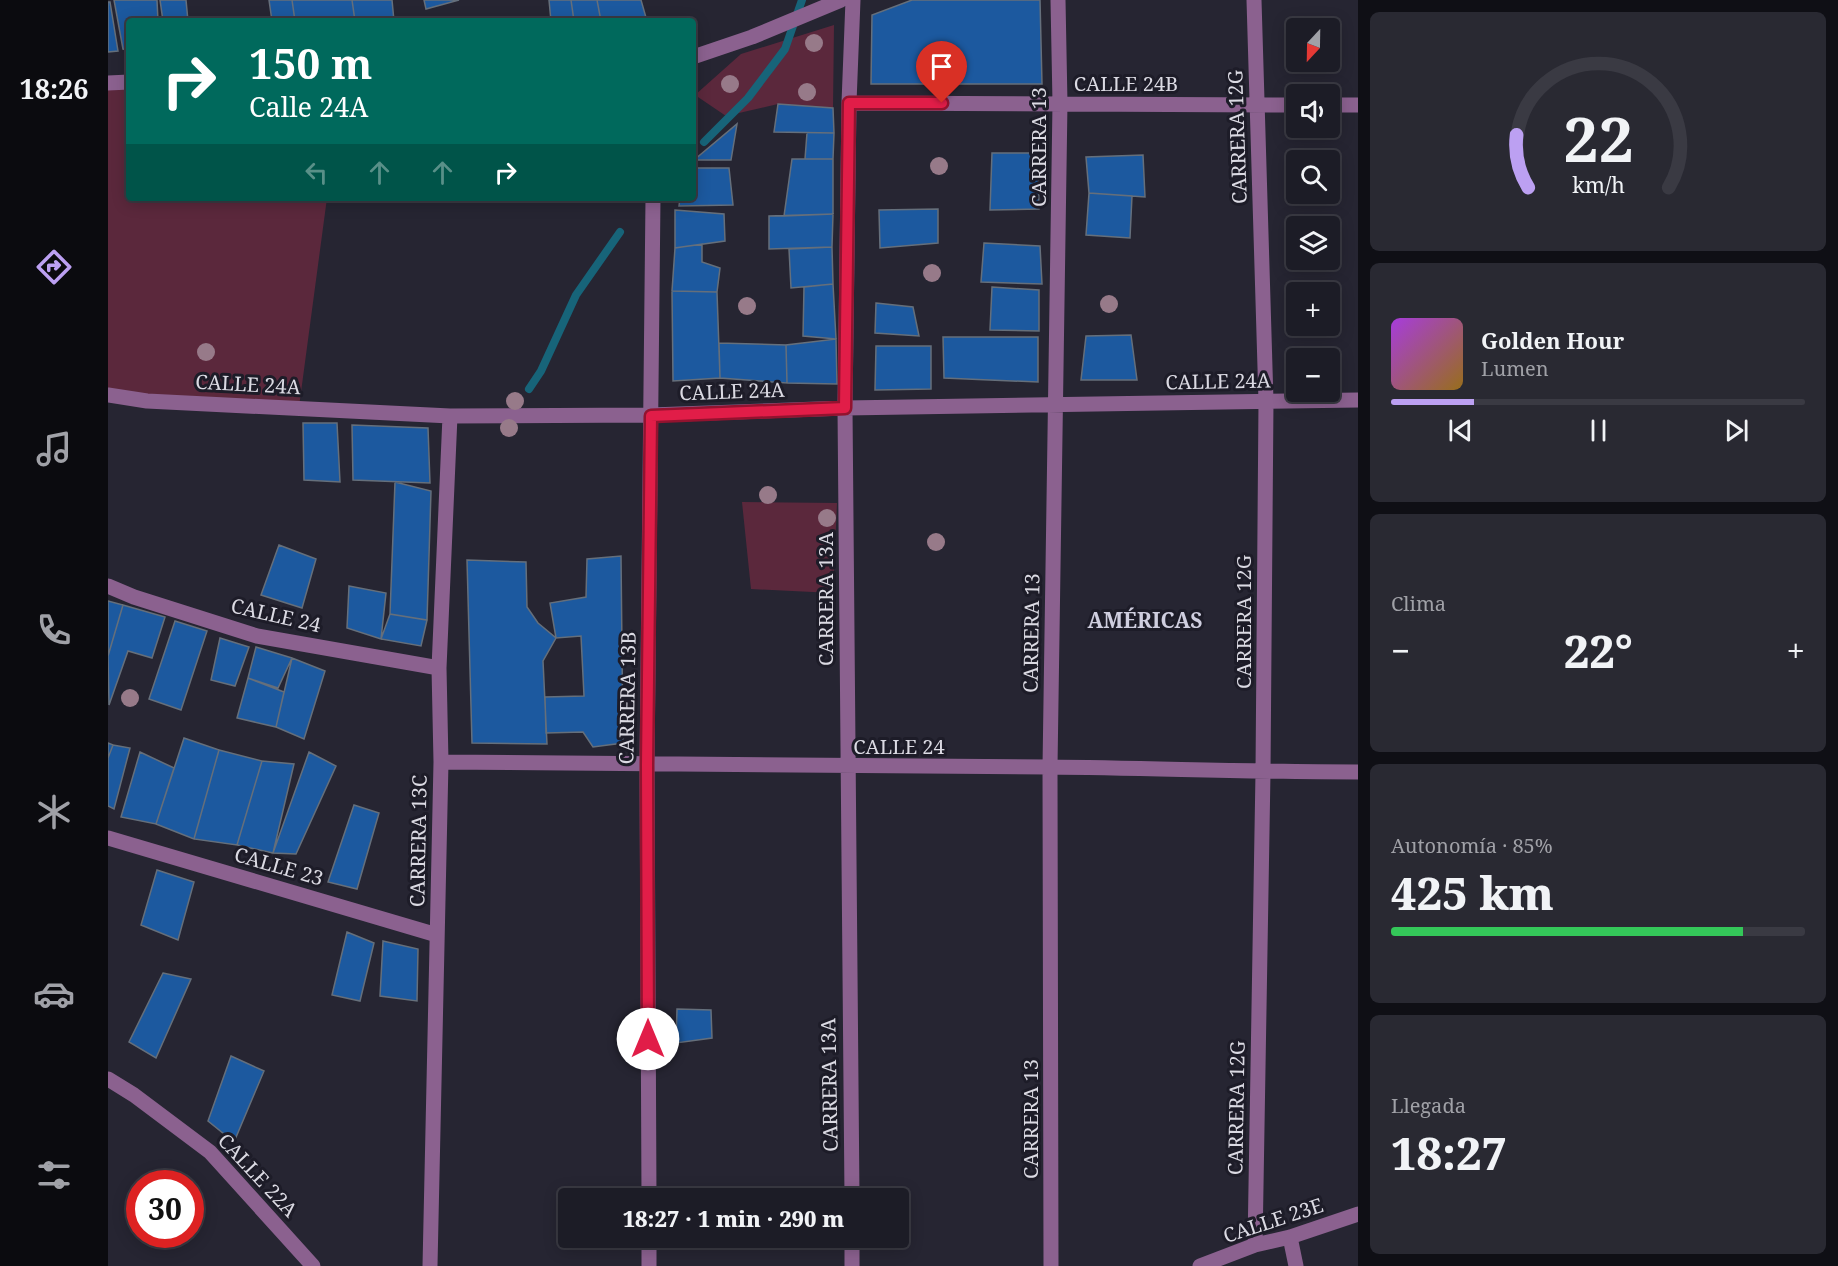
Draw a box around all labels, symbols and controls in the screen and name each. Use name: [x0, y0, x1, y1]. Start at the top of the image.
north arrow: [1286, 18, 1340, 72]
map controls: [1286, 18, 1340, 402]
text: 150 m: [249, 34, 373, 91]
pin: [916, 41, 967, 103]
icon: right: [150, 42, 228, 120]
icon: arrive: [925, 50, 958, 83]
street label: CARRERA 12G: [1221, 69, 1253, 205]
text: 18:26: [19, 70, 89, 107]
street label: CALLE 24B: [1074, 70, 1178, 97]
button: sound: [1286, 84, 1340, 138]
street label: CARRERA 13: [1025, 87, 1052, 207]
text: Calle 24A: [249, 88, 368, 125]
text: 22: [1563, 96, 1633, 181]
button: search: [1286, 150, 1340, 204]
icon: left: [300, 156, 333, 189]
icon: ahead: [363, 156, 396, 189]
icon: ahead: [426, 156, 459, 189]
icon: right: [489, 156, 522, 189]
text: km/h: [1572, 171, 1625, 200]
button: layers: [1286, 216, 1340, 270]
icon: directions: [33, 246, 75, 288]
button: +: [1286, 282, 1340, 336]
text: Golden Hour: [1481, 325, 1624, 355]
button: −: [1286, 348, 1340, 402]
text: Lumen: [1481, 355, 1549, 382]
street label: CALLE 24A: [1165, 367, 1272, 395]
street label: CALLE 24A: [195, 368, 302, 400]
street label: CALLE 24A: [679, 376, 786, 406]
icon: previous: [1444, 414, 1477, 447]
icon: pause: [1582, 414, 1615, 447]
icon: next: [1720, 414, 1753, 447]
icon: music: [33, 428, 75, 470]
street label: CARRERA 13A: [812, 531, 839, 666]
street label: CARRERA 12G: [1230, 555, 1257, 689]
street label: CARRERA 13: [1016, 573, 1046, 693]
text: Clima: [1391, 590, 1446, 617]
street label: CALLE 24: [228, 592, 324, 638]
district label: AMÉRICAS: [1088, 606, 1202, 634]
icon: phone: [33, 609, 75, 651]
text: 22°: [1564, 620, 1633, 681]
text: −: [1391, 628, 1410, 673]
text: +: [1787, 628, 1805, 673]
street label: CARRERA 13B: [612, 631, 642, 765]
street label: CALLE 24: [853, 733, 945, 760]
street label: CARRERA 13C: [403, 775, 433, 907]
icon: climate: [33, 791, 75, 833]
text: Autonomía · 85%: [1391, 832, 1553, 859]
street label: CALLE 23: [231, 840, 327, 892]
text: 425 km: [1391, 862, 1554, 923]
icon: car: [33, 973, 75, 1015]
position arrow: [616, 1007, 680, 1071]
street label: CARRERA 13A: [814, 1017, 844, 1152]
street label: CARRERA 12G: [1221, 1041, 1251, 1175]
street label: CARRERA 13: [1017, 1059, 1044, 1179]
text: Llegada: [1391, 1092, 1466, 1119]
text: 18:27: [1391, 1122, 1507, 1183]
street label: CALLE 22A: [212, 1127, 304, 1223]
icon: filters: [33, 1154, 75, 1196]
speed limit sign: 30: [126, 1170, 204, 1248]
street label: CALLE 23E: [1219, 1191, 1327, 1249]
text: 18:27 · 1 min · 290 m: [623, 1203, 844, 1233]

